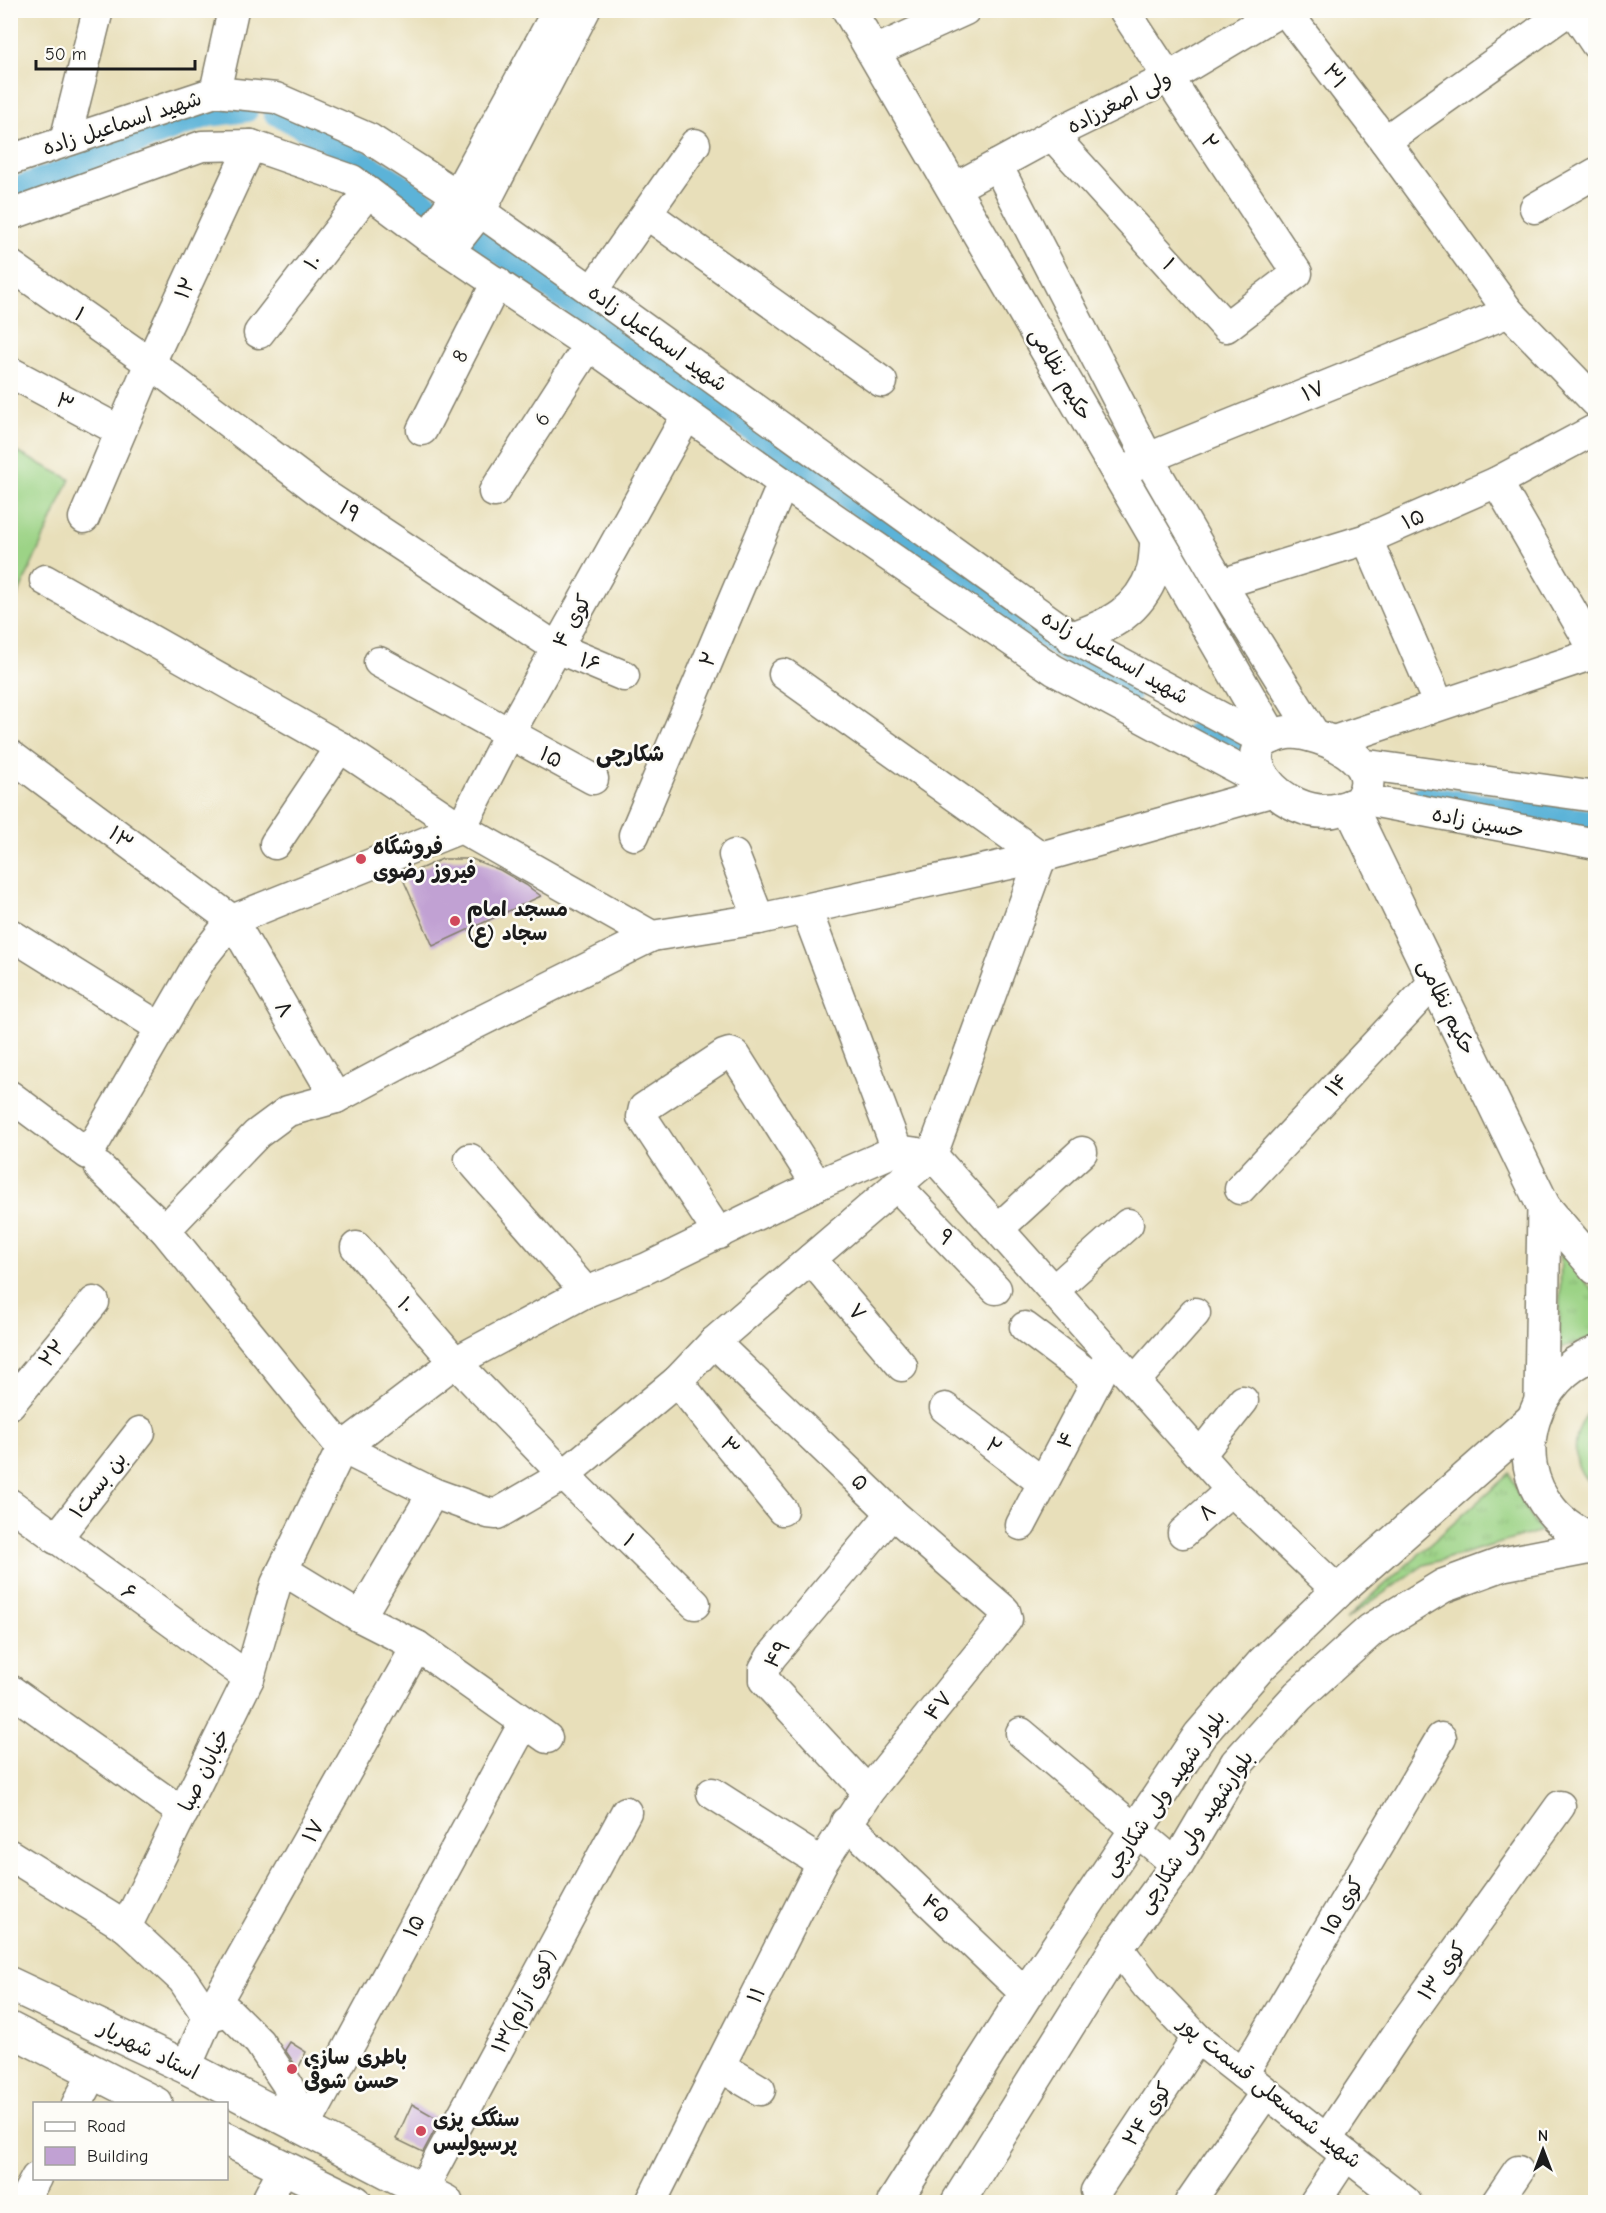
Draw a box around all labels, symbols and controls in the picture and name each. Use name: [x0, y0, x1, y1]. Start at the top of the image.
scale bar: [36, 33, 195, 71]
text: 50 m: [45, 44, 87, 65]
street label: ۳۱: [1318, 59, 1352, 93]
street label: ولی اصغرزاده: [1063, 65, 1176, 140]
street label: شهید اسماعیل زاده: [39, 86, 205, 160]
street label: ۲: [1196, 129, 1224, 155]
street label: ۱۰: [299, 249, 327, 275]
street label: ۱: [1158, 253, 1180, 275]
street label: ۱۲: [170, 273, 200, 303]
street label: شهید اسماعیل زاده: [584, 280, 732, 396]
street label: ۱: [70, 302, 90, 326]
street label: حکیم نظامی: [1021, 323, 1097, 427]
street label: 8: [447, 346, 473, 366]
street label: ۱۷: [1298, 376, 1328, 406]
street label: ۳: [52, 387, 78, 417]
street label: 6: [529, 408, 555, 430]
street label: ۱۹: [335, 495, 365, 527]
street label: ۱۵: [1398, 504, 1428, 534]
street label: کوی ۴: [548, 590, 597, 652]
street label: شهید اسماعیل زاده: [1037, 605, 1193, 709]
street label: ۱۶: [576, 647, 604, 677]
street label: ۲: [694, 648, 722, 670]
street label: ۱۵: [536, 741, 566, 773]
district label: شکارچی: [596, 741, 664, 768]
street label: حسین زاده: [1430, 801, 1526, 843]
street label: ۱۳: [104, 821, 138, 855]
place label: فروشگاه فیروز رضوی: [373, 834, 476, 884]
marker: فروشگاه فیروز رضوی: [354, 852, 368, 866]
place label: مسجد امام سجاد (ع): [467, 897, 568, 948]
marker: مسجد امام سجاد (ع): [448, 914, 462, 928]
street label: حکیم نظامی: [1410, 955, 1480, 1060]
street label: ۸: [270, 997, 298, 1021]
street label: ۱۴: [1320, 1068, 1354, 1102]
street label: ۹: [933, 1224, 959, 1250]
street label: ۱۰: [392, 1292, 420, 1318]
street label: ۷: [843, 1299, 871, 1325]
street label: ۲۲: [34, 1334, 70, 1372]
street label: ۴: [1052, 1427, 1080, 1453]
street label: ۳: [715, 1432, 745, 1460]
street label: ۲: [981, 1432, 1007, 1460]
street label: بن بست۱: [65, 1447, 132, 1524]
street label: ۵: [846, 1468, 874, 1496]
street label: ۸: [1194, 1498, 1220, 1526]
street label: ۱: [618, 1529, 640, 1551]
street label: ۶: [117, 1579, 141, 1605]
street label: ۴۹: [759, 1635, 795, 1673]
street label: ۴۷: [919, 1687, 957, 1725]
street label: بلوار شهید ولی شکارچی: [1098, 1705, 1232, 1882]
street label: خیابان صبا: [174, 1725, 235, 1816]
street label: بلوارشهید ولی شکارچی: [1132, 1746, 1260, 1919]
street label: ۱۷: [297, 1815, 329, 1847]
street label: کوی ۱۵: [1316, 1872, 1369, 1940]
street label: ۴۵: [917, 1889, 955, 1927]
street label: ۱۵: [398, 1911, 430, 1941]
street label: کوی ۱۳: [1413, 1937, 1472, 2005]
street label: ۱۳(کوی آرام): [487, 1945, 565, 2059]
street label: ۱۱: [742, 1983, 770, 2007]
street label: شهید شمسعلی قسمت پور: [1171, 2010, 1366, 2175]
street label: استاد شهریار: [93, 2015, 203, 2084]
place label: باطری سازی حسن شوقی: [304, 2045, 407, 2094]
marker: باطری سازی حسن شوقی: [285, 2062, 299, 2076]
street label: کوی ۲۴: [1117, 2078, 1177, 2151]
legend: [33, 2102, 228, 2180]
place label: سنگک پزی پرسپولیس: [433, 2106, 519, 2156]
text: Road: [87, 2116, 126, 2137]
north arrow: [1513, 2120, 1573, 2180]
marker: سنگک پزی پرسپولیس: [414, 2124, 428, 2138]
text: N: [1538, 2127, 1548, 2145]
text: Building: [87, 2146, 149, 2167]

